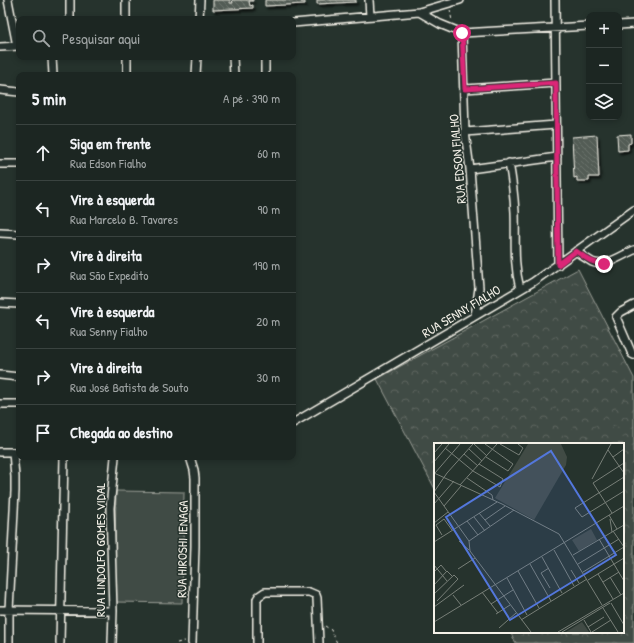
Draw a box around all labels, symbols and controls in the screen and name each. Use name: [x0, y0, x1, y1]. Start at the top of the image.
map controls: [586, 12, 622, 120]
button: +: [586, 12, 622, 48]
search box: [16, 16, 296, 60]
route start: [453, 24, 471, 42]
icon: search: [30, 27, 52, 49]
text: Pesquisar aqui: [62, 28, 140, 49]
button: −: [586, 48, 622, 84]
button: layers: [586, 84, 622, 120]
text: 5 min: [32, 87, 66, 110]
text: A pé · 390 m: [223, 89, 280, 107]
street label: RUA EDSON FIALHO: [444, 113, 470, 205]
text: Siga em frente: [70, 133, 151, 154]
icon: ahead: [32, 142, 54, 164]
text: 60 m: [257, 144, 280, 162]
text: Rua Edson Fialho: [70, 154, 146, 172]
text: Vire à esquerda: [70, 189, 154, 210]
icon: left: [32, 198, 54, 220]
text: 90 m: [258, 200, 280, 218]
text: Rua Marcelo B. Tavares: [70, 210, 178, 228]
text: Vire à direita: [70, 245, 142, 266]
icon: right: [32, 254, 54, 276]
route end: [595, 255, 613, 273]
text: 190 m: [253, 256, 280, 274]
text: Rua São Expedito: [70, 266, 148, 284]
street label: RUA SENNY FIALHO: [418, 280, 504, 342]
text: Vire à esquerda: [70, 301, 154, 322]
icon: left: [32, 310, 54, 332]
text: 20 m: [256, 312, 280, 330]
text: Rua Senny Fialho: [70, 322, 148, 340]
text: Vire à direita: [70, 357, 142, 378]
icon: right: [32, 366, 54, 388]
text: 30 m: [257, 368, 280, 386]
text: Rua José Batista de Souto: [70, 378, 188, 396]
icon: arrive: [32, 422, 54, 444]
text: Chegada ao destino: [70, 422, 173, 443]
inset map: [434, 443, 624, 633]
street label: RUA LINDOLFO GOMES VIDAL: [91, 483, 109, 617]
street label: RUA HIROSHI IENAGA: [172, 500, 192, 598]

